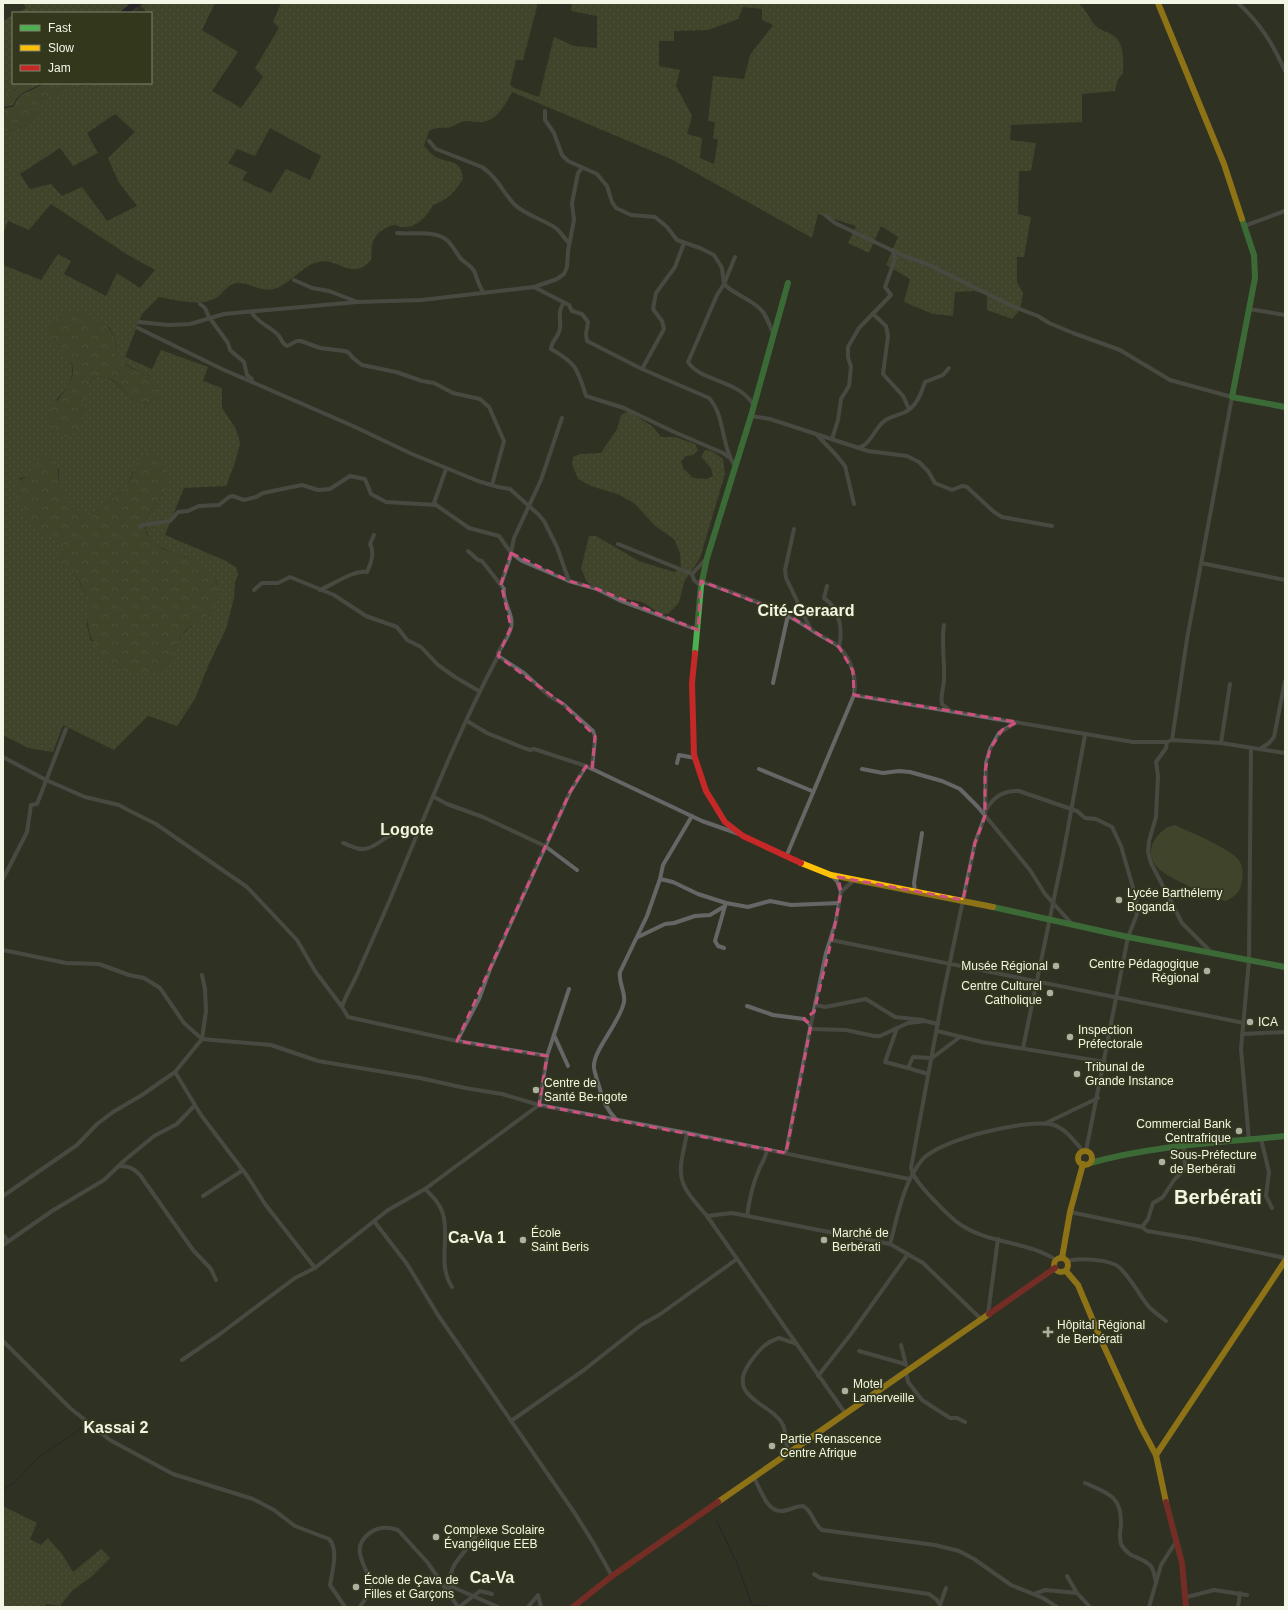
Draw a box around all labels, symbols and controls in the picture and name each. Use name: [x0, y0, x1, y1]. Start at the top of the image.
legend: [12, 12, 152, 84]
text: Fast: [48, 21, 72, 35]
text: Slow: [48, 41, 74, 55]
text: Jam: [48, 61, 71, 75]
district label: Cité-Geraard: [758, 602, 854, 619]
district label: Logote: [380, 821, 434, 838]
place label: Lycée Barthélemy Boganda: [1127, 886, 1223, 914]
marker: Lycée Barthélemy Boganda: [1114, 895, 1124, 905]
place label: Centre Pédagogique Régional: [1089, 957, 1199, 985]
place label: Musée Régional: [961, 959, 1048, 973]
marker: Musée Régional: [1051, 961, 1061, 971]
marker: Centre Pédagogique Régional: [1202, 966, 1212, 976]
place label: Centre Culturel Catholique: [961, 979, 1042, 1007]
marker: Centre Culturel Catholique: [1045, 988, 1055, 998]
place label: ICA: [1258, 1015, 1278, 1029]
marker: ICA: [1245, 1017, 1255, 1027]
place label: Inspection Préfectorale: [1078, 1023, 1143, 1051]
marker: Inspection Préfectorale: [1065, 1032, 1075, 1042]
place label: Tribunal de Grande Instance: [1085, 1060, 1174, 1088]
marker: Tribunal de Grande Instance: [1072, 1069, 1082, 1079]
place label: Centre de Santé Be-ngote: [544, 1076, 628, 1104]
marker: Centre de Santé Be-ngote: [531, 1085, 541, 1095]
place label: Commercial Bank Centrafrique: [1136, 1117, 1232, 1145]
marker: Commercial Bank Centrafrique: [1234, 1126, 1244, 1136]
place label: Sous-Préfecture de Berbérati: [1170, 1148, 1257, 1176]
marker: Sous-Préfecture de Berbérati: [1157, 1157, 1167, 1167]
district label: Berbérati: [1174, 1186, 1262, 1208]
place label: École Saint Beris: [531, 1225, 589, 1254]
place label: Marché de Berbérati: [832, 1226, 889, 1254]
district label: Ca-Va 1: [448, 1229, 506, 1246]
marker: École Saint Beris: [518, 1235, 528, 1245]
marker: Marché de Berbérati: [819, 1235, 829, 1245]
place label: Hôpital Régional de Berbérati: [1057, 1318, 1145, 1346]
marker: Hôpital Régional de Berbérati: [1042, 1326, 1054, 1338]
place label: Motel Lamerveille: [853, 1377, 915, 1405]
marker: Motel Lamerveille: [840, 1386, 850, 1396]
district label: Kassai 2: [84, 1419, 149, 1436]
place label: Partie Renascence Centre Afrique: [780, 1432, 882, 1460]
marker: Partie Renascence Centre Afrique: [767, 1441, 777, 1451]
place label: Complexe Scolaire Évangélique EEB: [444, 1523, 545, 1551]
marker: Complexe Scolaire Évangélique EEB: [431, 1532, 441, 1542]
district label: Ca-Va: [470, 1569, 514, 1586]
place label: École de Çava de Filles et Garçons: [364, 1572, 459, 1601]
marker: École de Çava de Filles et Garçons: [351, 1582, 361, 1592]

